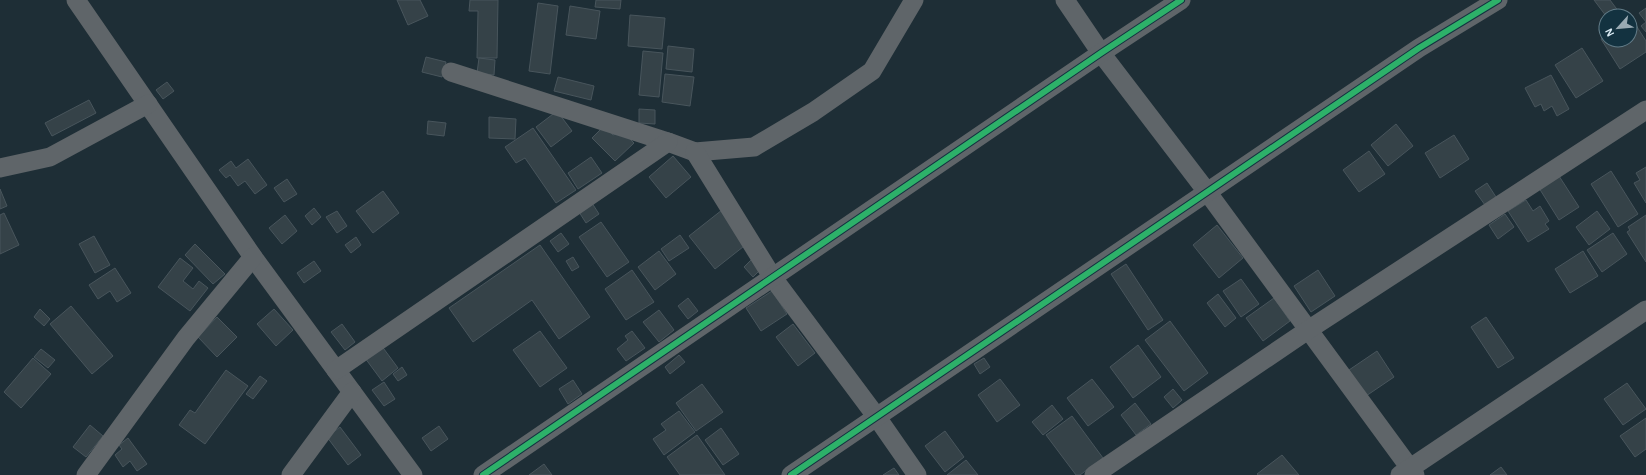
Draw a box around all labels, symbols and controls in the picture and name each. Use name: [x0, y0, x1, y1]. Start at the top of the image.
north arrow: [1598, 8, 1638, 48]
text: N: [1603, 26, 1616, 38]

